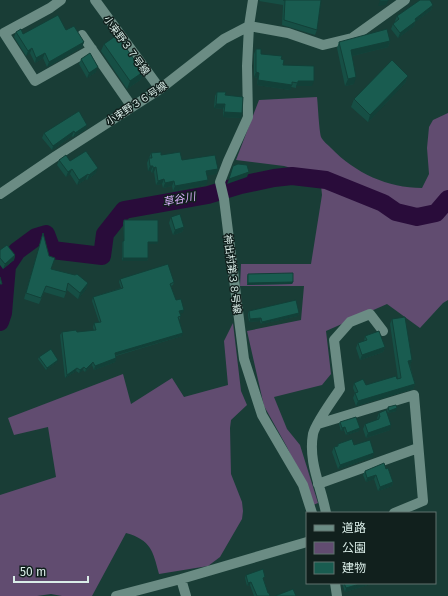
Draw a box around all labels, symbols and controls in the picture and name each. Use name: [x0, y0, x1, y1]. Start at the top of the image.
street label: 小束野３７号線: [101, 14, 152, 77]
street label: 小束野３６号線: [104, 80, 169, 128]
water label: 草谷川: [162, 190, 198, 209]
street label: 神出村第３８号線: [221, 234, 243, 315]
legend: [306, 512, 436, 584]
text: 道路: [342, 521, 366, 535]
text: 公園: [342, 541, 366, 555]
scale bar: [14, 558, 88, 584]
text: 建物: [342, 561, 366, 575]
text: 50 m: [20, 565, 46, 579]

